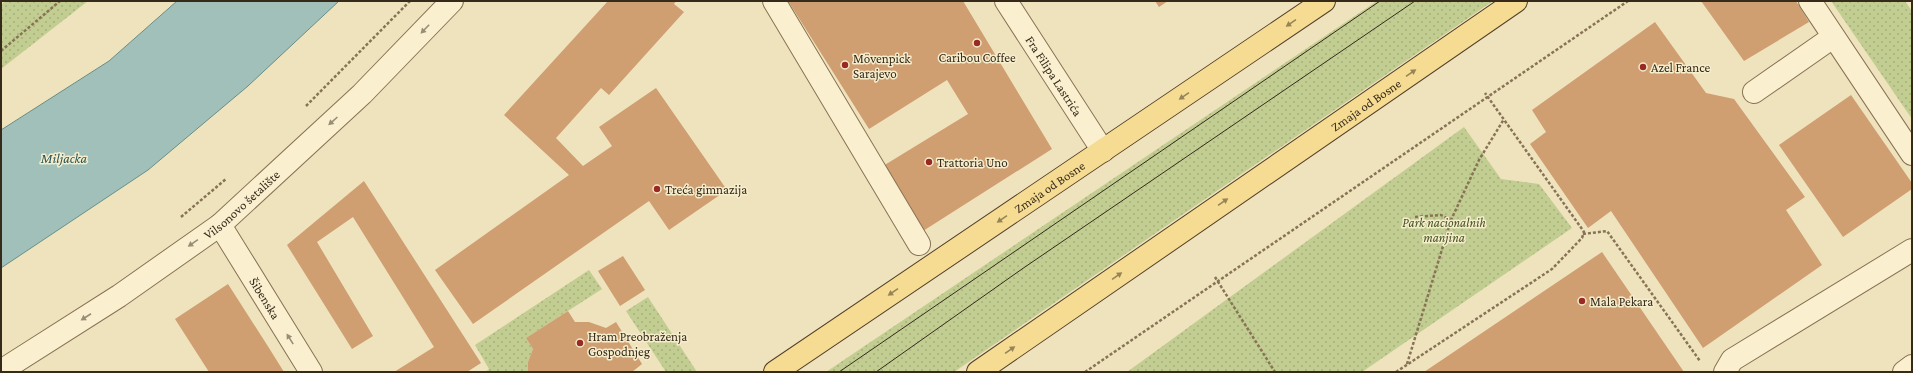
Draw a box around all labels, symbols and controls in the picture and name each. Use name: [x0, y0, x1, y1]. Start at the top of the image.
one-way arrow: [1286, 19, 1296, 27]
one-way arrow: [420, 24, 430, 34]
street label: Fra Filipa Lastrića: [1023, 33, 1085, 119]
marker: Caribou Coffee: [972, 38, 982, 48]
place label: Caribou Coffee: [938, 50, 1016, 65]
place label: Mövenpick Sarajevo: [853, 51, 911, 82]
marker: Mövenpick Sarajevo: [840, 60, 850, 70]
place label: Azel France: [1651, 60, 1710, 75]
marker: Azel France: [1638, 62, 1648, 72]
one-way arrow: [1406, 69, 1417, 77]
street label: Zmaja od Bosne: [1328, 75, 1404, 134]
one-way arrow: [1178, 92, 1189, 99]
one-way arrow: [328, 116, 338, 126]
water label: Miljacka: [40, 150, 88, 167]
place label: Trattoria Uno: [937, 155, 1008, 170]
marker: Trattoria Uno: [924, 157, 934, 167]
street label: Zmaja od Bosne: [1011, 158, 1088, 216]
street label: Vilsonovo šetalište: [201, 167, 283, 242]
place label: Treća gimnazija: [665, 182, 747, 198]
marker: Treća gimnazija: [652, 184, 662, 194]
one-way arrow: [1218, 198, 1229, 206]
park label: Park nacionalnih manjina: [1402, 215, 1486, 246]
one-way arrow: [996, 216, 1007, 223]
one-way arrow: [188, 239, 198, 247]
one-way arrow: [1111, 272, 1122, 280]
street label: Šibenska: [246, 275, 283, 322]
one-way arrow: [888, 288, 899, 296]
place label: Mala Pekara: [1590, 294, 1653, 309]
marker: Mala Pekara: [1577, 296, 1587, 306]
one-way arrow: [81, 313, 91, 321]
place label: Hram Preobraženja Gospodnjeg: [588, 329, 687, 360]
one-way arrow: [286, 334, 294, 344]
marker: Hram Preobraženja Gospodnjeg: [575, 338, 585, 348]
one-way arrow: [1004, 346, 1015, 354]

